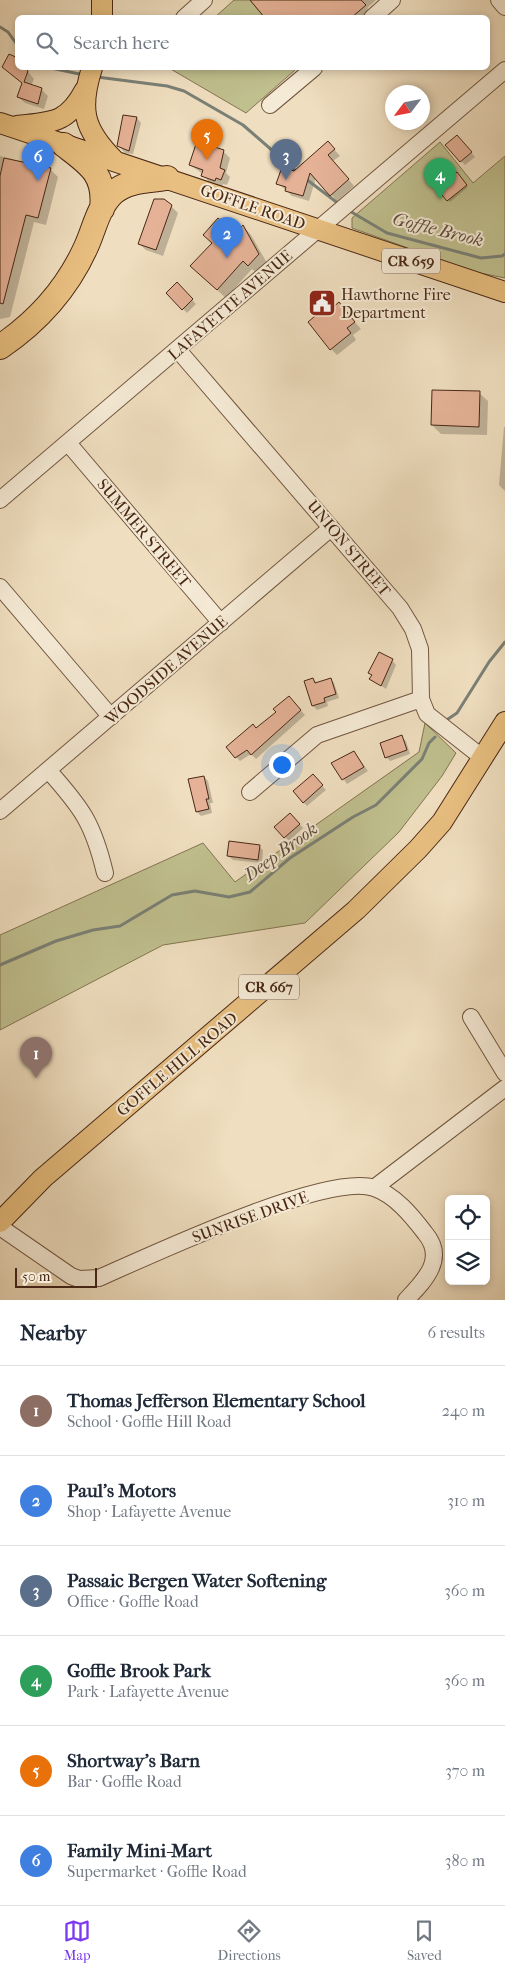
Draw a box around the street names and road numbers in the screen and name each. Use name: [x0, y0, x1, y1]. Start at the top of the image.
street label: GOFFLE ROAD: [198, 180, 308, 234]
street label: LAFAYETTE AVENUE: [164, 246, 296, 364]
road number: CR 659: [382, 248, 440, 274]
street label: SUMMER STREET: [93, 475, 195, 591]
street label: UNION STREET: [303, 496, 395, 600]
street label: WOODSIDE AVENUE: [100, 611, 231, 729]
road number: CR 667: [239, 974, 299, 1000]
street label: GOFFLE HILL ROAD: [113, 1008, 241, 1120]
street label: SUNRISE DRIVE: [189, 1187, 311, 1247]

